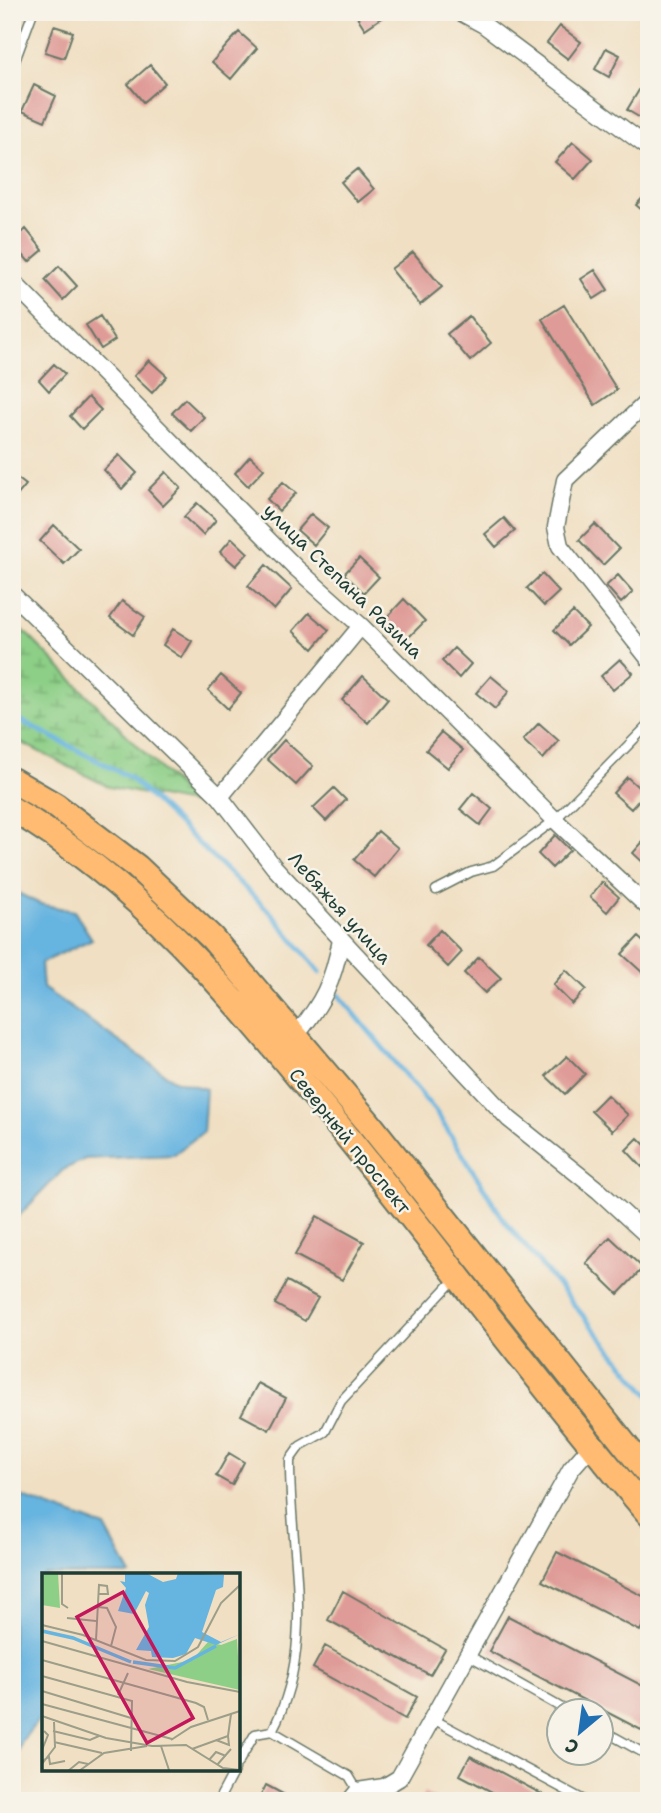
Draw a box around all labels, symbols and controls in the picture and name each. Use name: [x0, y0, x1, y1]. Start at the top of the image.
street label: улица Степана Разина: [258, 498, 428, 664]
street label: Лебяжья улица: [283, 846, 397, 970]
street label: Северный проспект: [283, 1063, 417, 1219]
inset map: [42, 1573, 240, 1771]
north arrow: [546, 1698, 616, 1768]
text: С: [561, 1733, 583, 1760]

